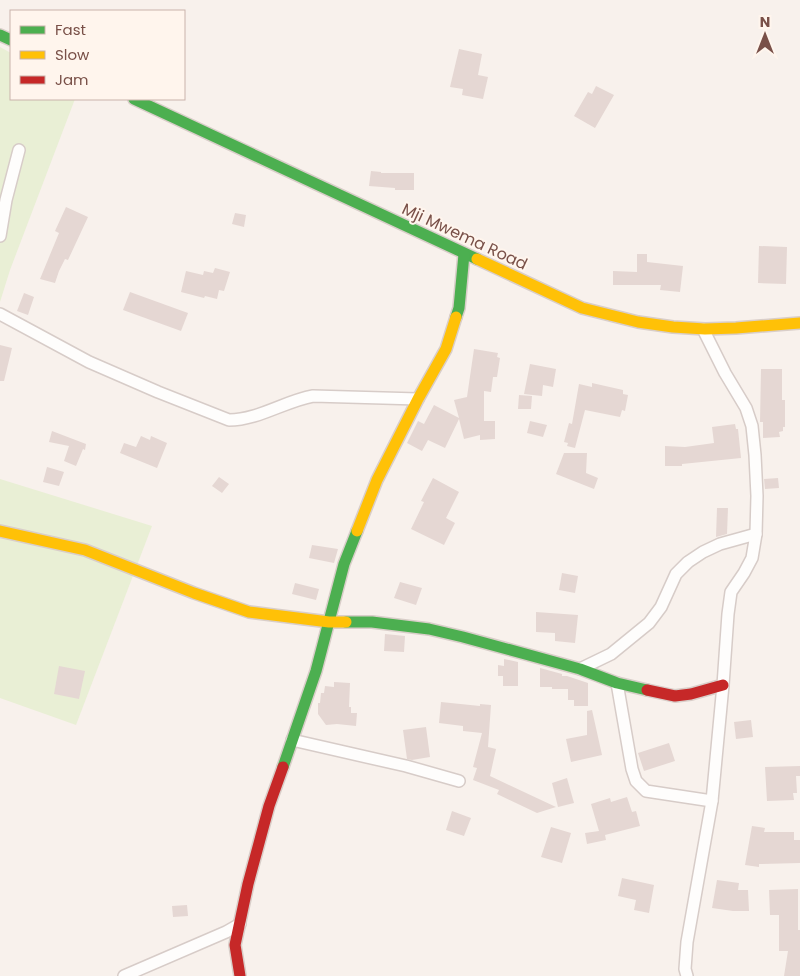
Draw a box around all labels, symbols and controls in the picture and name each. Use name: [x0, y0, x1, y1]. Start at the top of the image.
legend: [10, 10, 185, 100]
north arrow: [740, 10, 790, 60]
text: N: [760, 12, 770, 32]
text: Fast: [55, 19, 86, 40]
text: Slow: [55, 44, 90, 65]
text: Jam: [55, 69, 89, 90]
street label: Mji Mwema Road: [398, 197, 531, 276]

